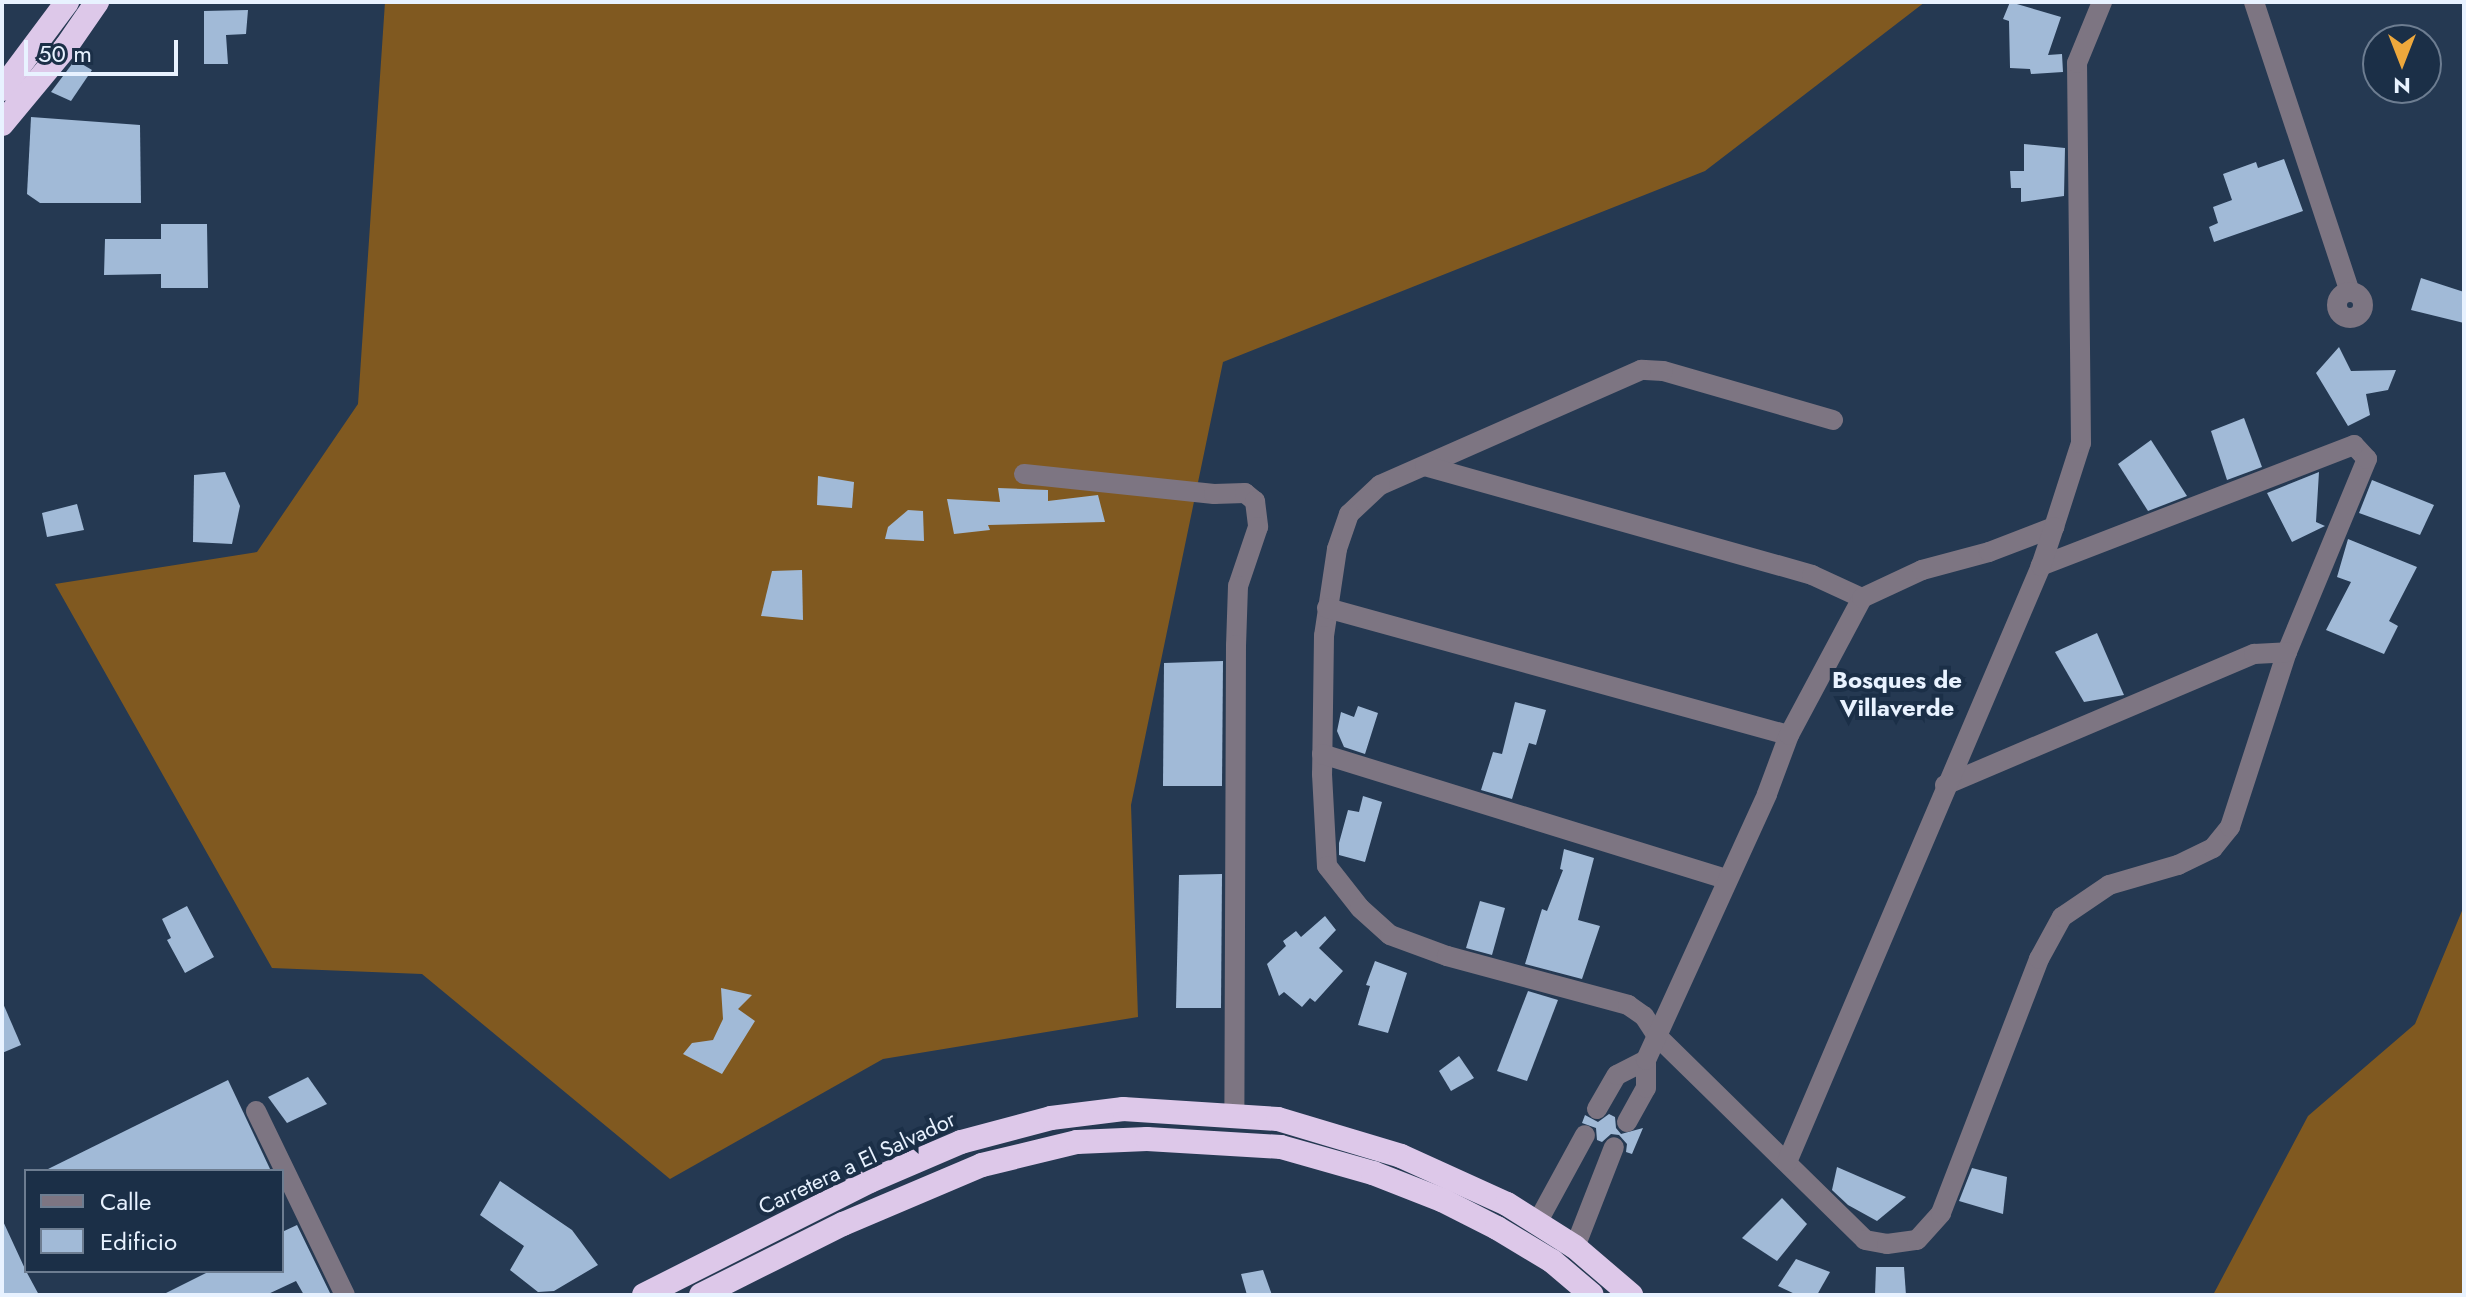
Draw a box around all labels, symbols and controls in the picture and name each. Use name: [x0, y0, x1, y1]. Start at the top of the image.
scale bar: [28, 24, 182, 74]
north arrow: [2362, 24, 2442, 104]
text: 50 m: [38, 36, 92, 71]
text: N: [2393, 70, 2411, 102]
district label: Bosques de Villaverde: [1832, 666, 1962, 722]
street label: Carretera a El Salvador: [754, 1106, 960, 1220]
legend: [24, 1169, 284, 1273]
text: Calle: [100, 1184, 151, 1219]
text: Edificio: [100, 1224, 177, 1259]

